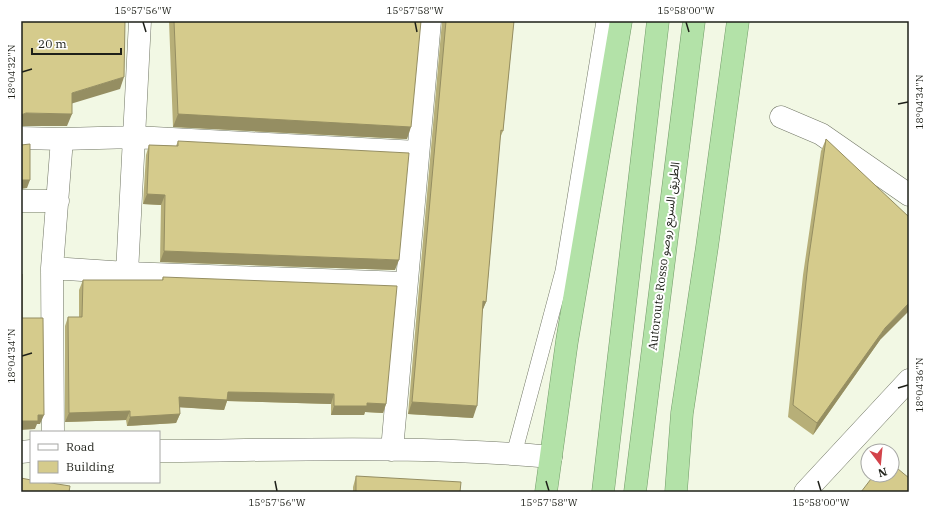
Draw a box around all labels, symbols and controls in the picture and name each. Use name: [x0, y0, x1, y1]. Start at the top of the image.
text: 15°57'56"W: [114, 4, 172, 17]
text: 15°57'58"W: [386, 4, 444, 17]
text: 15°58'00"W: [657, 4, 715, 17]
scale bar: [32, 30, 121, 56]
text: 20 m: [38, 36, 67, 51]
text: 18°04'32"N: [5, 44, 18, 100]
text: 18°04'34"N: [913, 74, 926, 130]
street label: Autoroute Rosso الطريق السريع روصو: [644, 161, 685, 351]
text: 18°04'34"N: [5, 328, 18, 384]
text: 18°04'36"N: [913, 357, 926, 413]
legend: [30, 431, 160, 483]
text: Road: [66, 439, 95, 454]
north arrow: [860, 443, 900, 483]
text: Building: [66, 459, 114, 474]
text: N: [876, 465, 889, 481]
text: 15°57'56"W: [248, 496, 306, 509]
text: 15°57'58"W: [520, 496, 578, 509]
text: 15°58'00"W: [792, 496, 850, 509]

